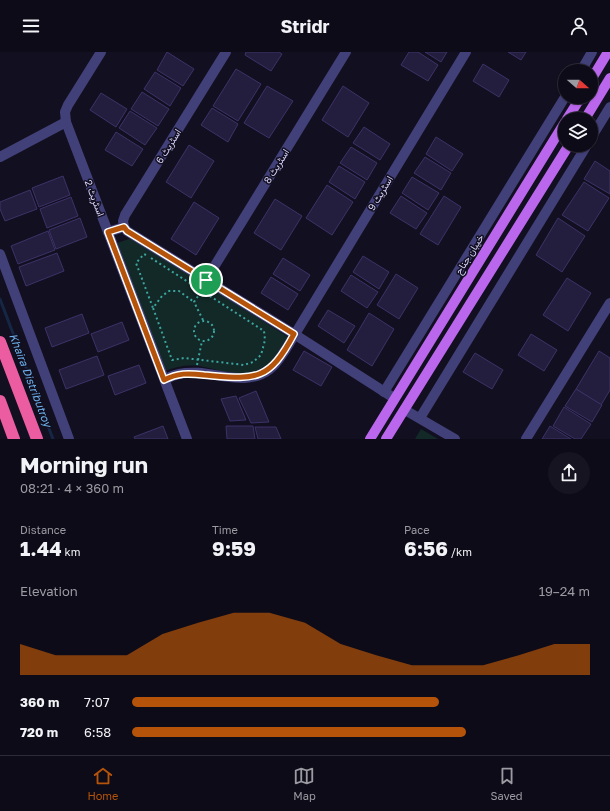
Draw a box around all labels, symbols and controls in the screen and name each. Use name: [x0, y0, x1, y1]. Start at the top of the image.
icon: menu: [20, 15, 42, 37]
text: Stridr: [280, 15, 330, 37]
icon: person: [568, 15, 590, 37]
north arrow: [558, 64, 598, 104]
map controls: [558, 64, 598, 152]
button: layers: [558, 112, 598, 152]
street label: اسٹریٹ 6: [153, 127, 184, 166]
street label: اسٹریٹ 8: [261, 147, 292, 186]
street label: اسٹریٹ 9: [365, 173, 396, 213]
street label: اسٹریٹ 2: [82, 178, 107, 218]
street label: خیبان جناح: [452, 231, 487, 277]
pin: [189, 263, 223, 297]
icon: arrive: [195, 269, 217, 291]
water label: Khaira Distributroy: [6, 331, 56, 431]
text: Morning run: [20, 451, 148, 478]
button: share: [548, 452, 590, 494]
text: 08:21 · 4 × 360 m: [20, 480, 124, 496]
text: Distance: [20, 523, 66, 536]
text: Time: [212, 523, 238, 536]
text: Pace: [404, 523, 430, 536]
text: 1.44: [20, 536, 62, 560]
text: 9:59: [212, 536, 256, 560]
text: 6:56: [404, 536, 448, 560]
text: km: [62, 545, 80, 558]
text: /km: [448, 545, 472, 558]
text: Elevation: [20, 583, 78, 599]
text: 19–24 m: [539, 583, 590, 599]
text: 360 m: [20, 694, 59, 710]
text: 7:07: [84, 694, 110, 710]
text: 720 m: [20, 724, 58, 740]
text: 6:58: [84, 724, 111, 740]
tab: Home: [87, 765, 118, 802]
tab: Map: [293, 765, 316, 802]
tab: Saved: [490, 765, 523, 802]

